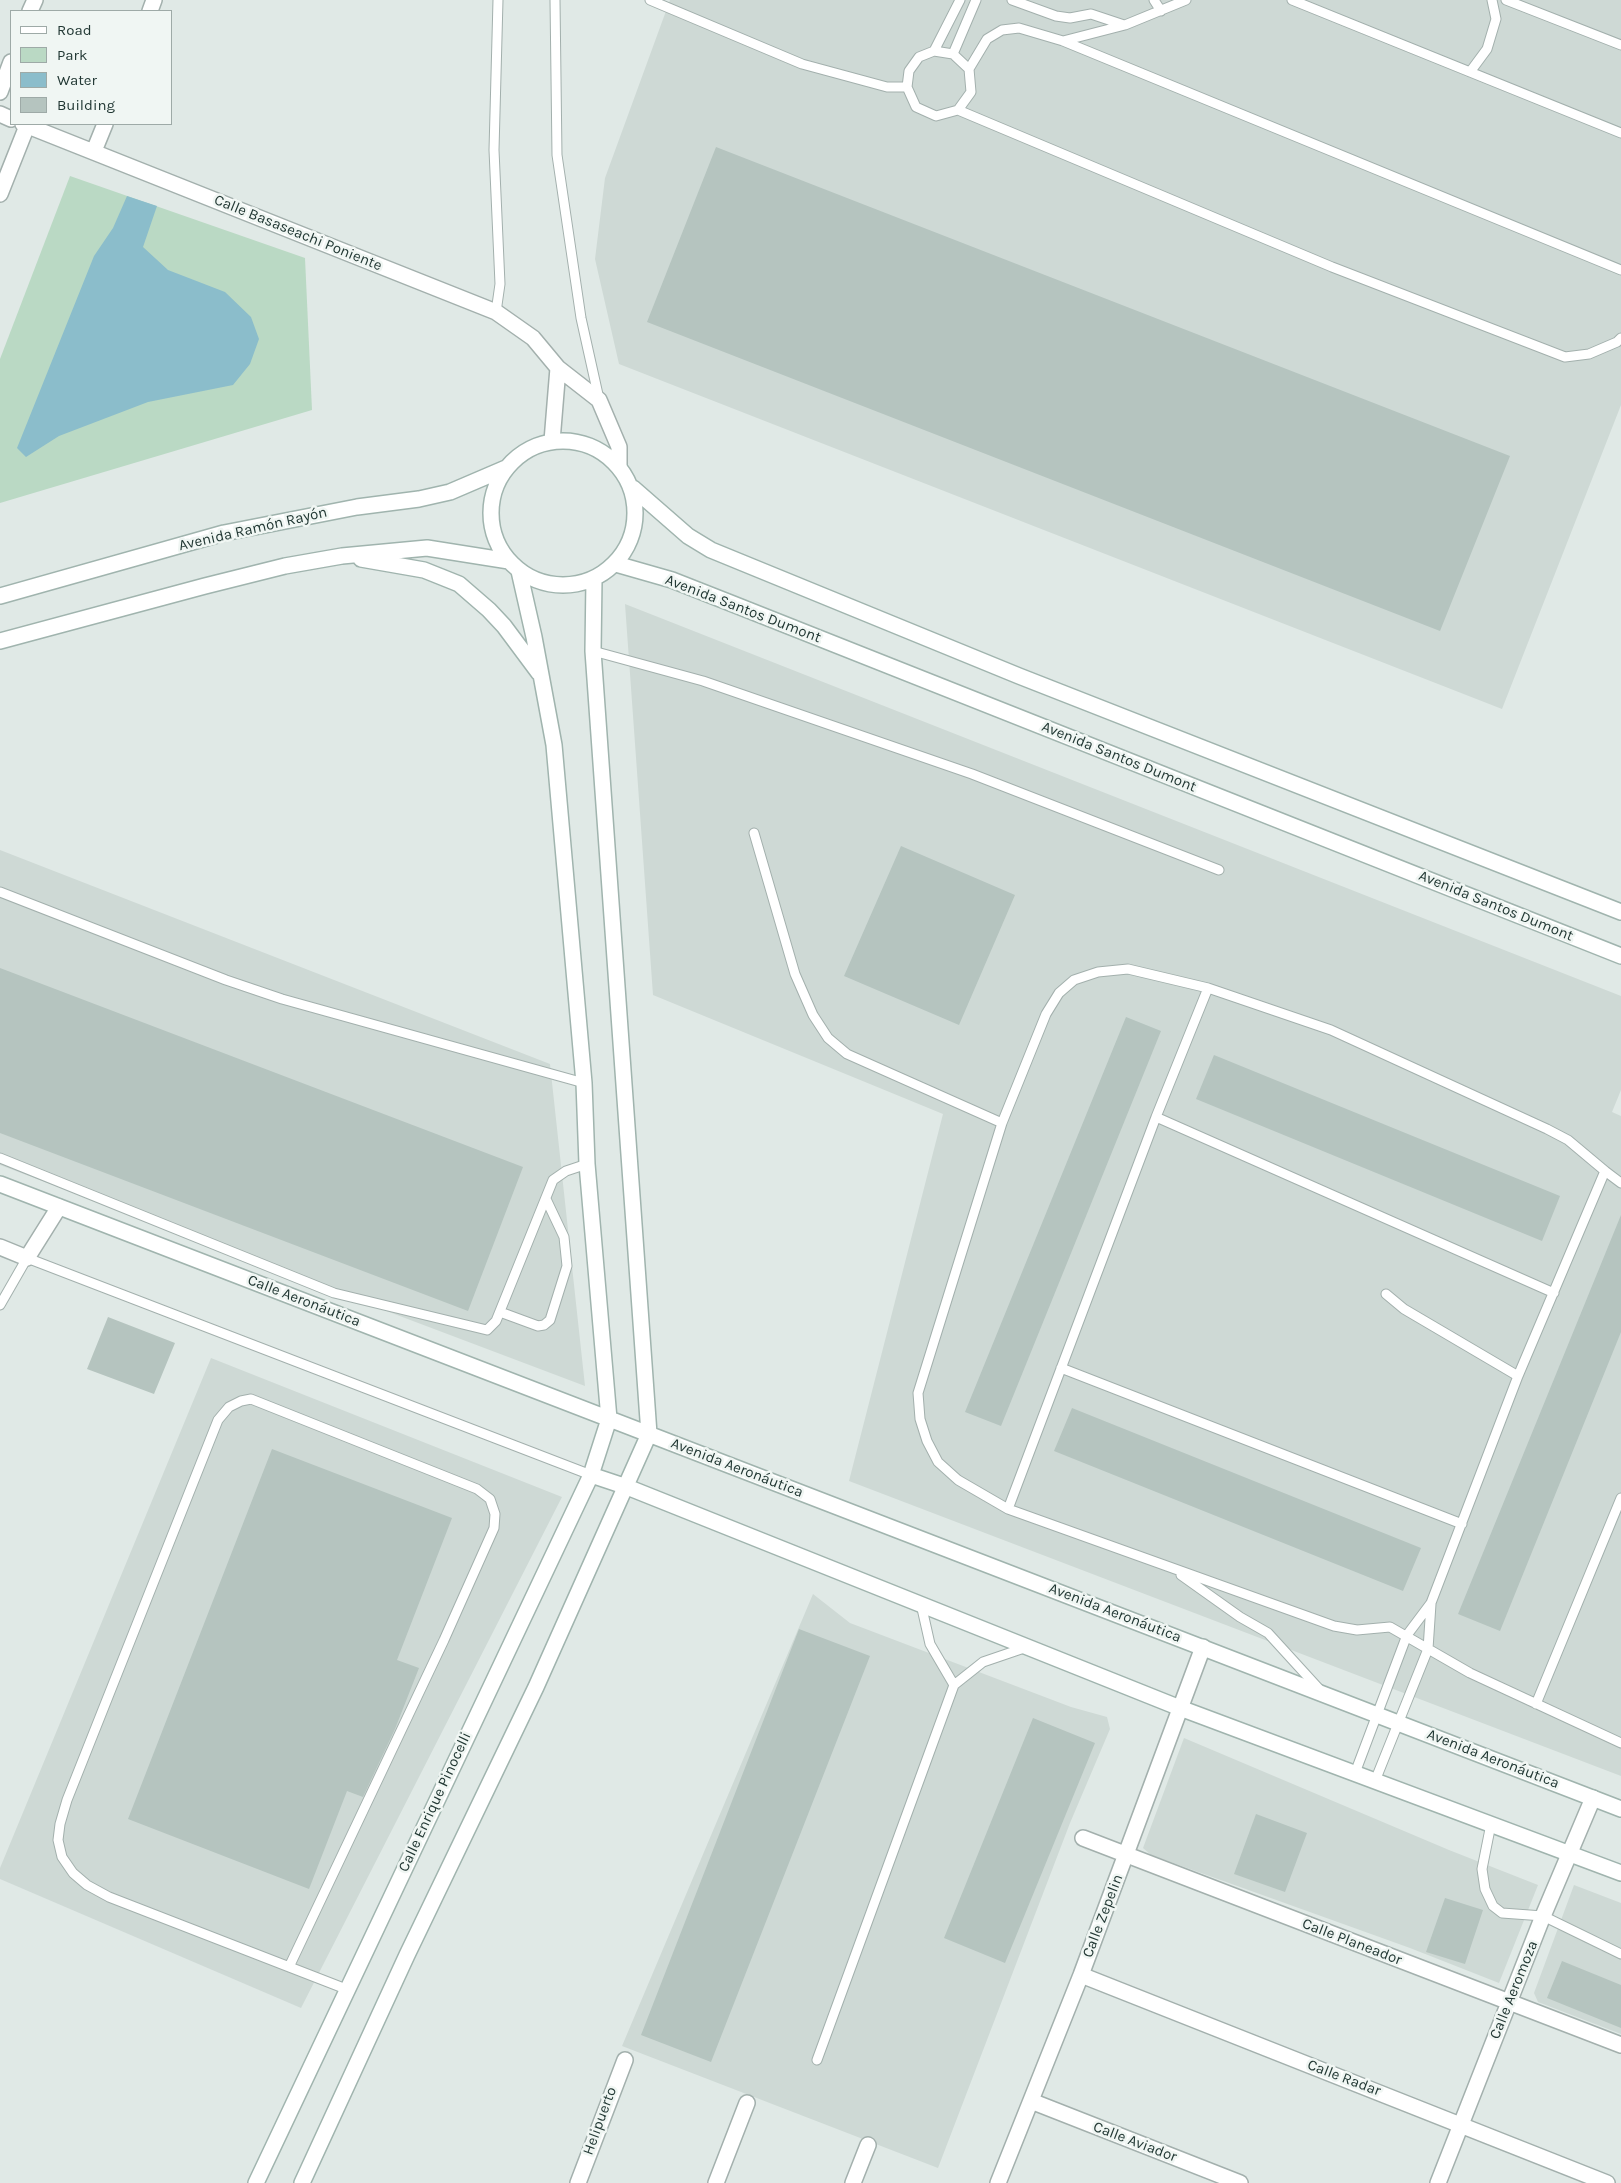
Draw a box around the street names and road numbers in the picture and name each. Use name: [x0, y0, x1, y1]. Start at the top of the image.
street label: Calle Basaseachi Poniente: [211, 191, 385, 275]
street label: Avenida Ramón Rayón: [177, 503, 329, 555]
street label: Avenida Santos Dumont: [663, 571, 823, 647]
street label: Avenida Santos Dumont: [1039, 718, 1199, 796]
street label: Avenida Santos Dumont: [1416, 867, 1576, 945]
street label: Calle Aeronáutica: [245, 1271, 363, 1331]
street label: Avenida Aeronáutica: [668, 1434, 806, 1502]
street label: Avenida Aeronáutica: [1046, 1579, 1184, 1647]
street label: Avenida Aeronáutica: [1424, 1725, 1562, 1793]
street label: Calle Enrique Pinocelli: [395, 1729, 475, 1875]
street label: Calle Zepelin: [1079, 1872, 1127, 1960]
street label: Calle Planeador: [1300, 1915, 1404, 1969]
street label: Calle Aeromoza: [1486, 1938, 1542, 2042]
street label: Calle Radar: [1305, 2056, 1383, 2100]
street label: Helipuerto: [579, 2084, 621, 2158]
street label: Calle Aviador: [1091, 2118, 1179, 2166]

